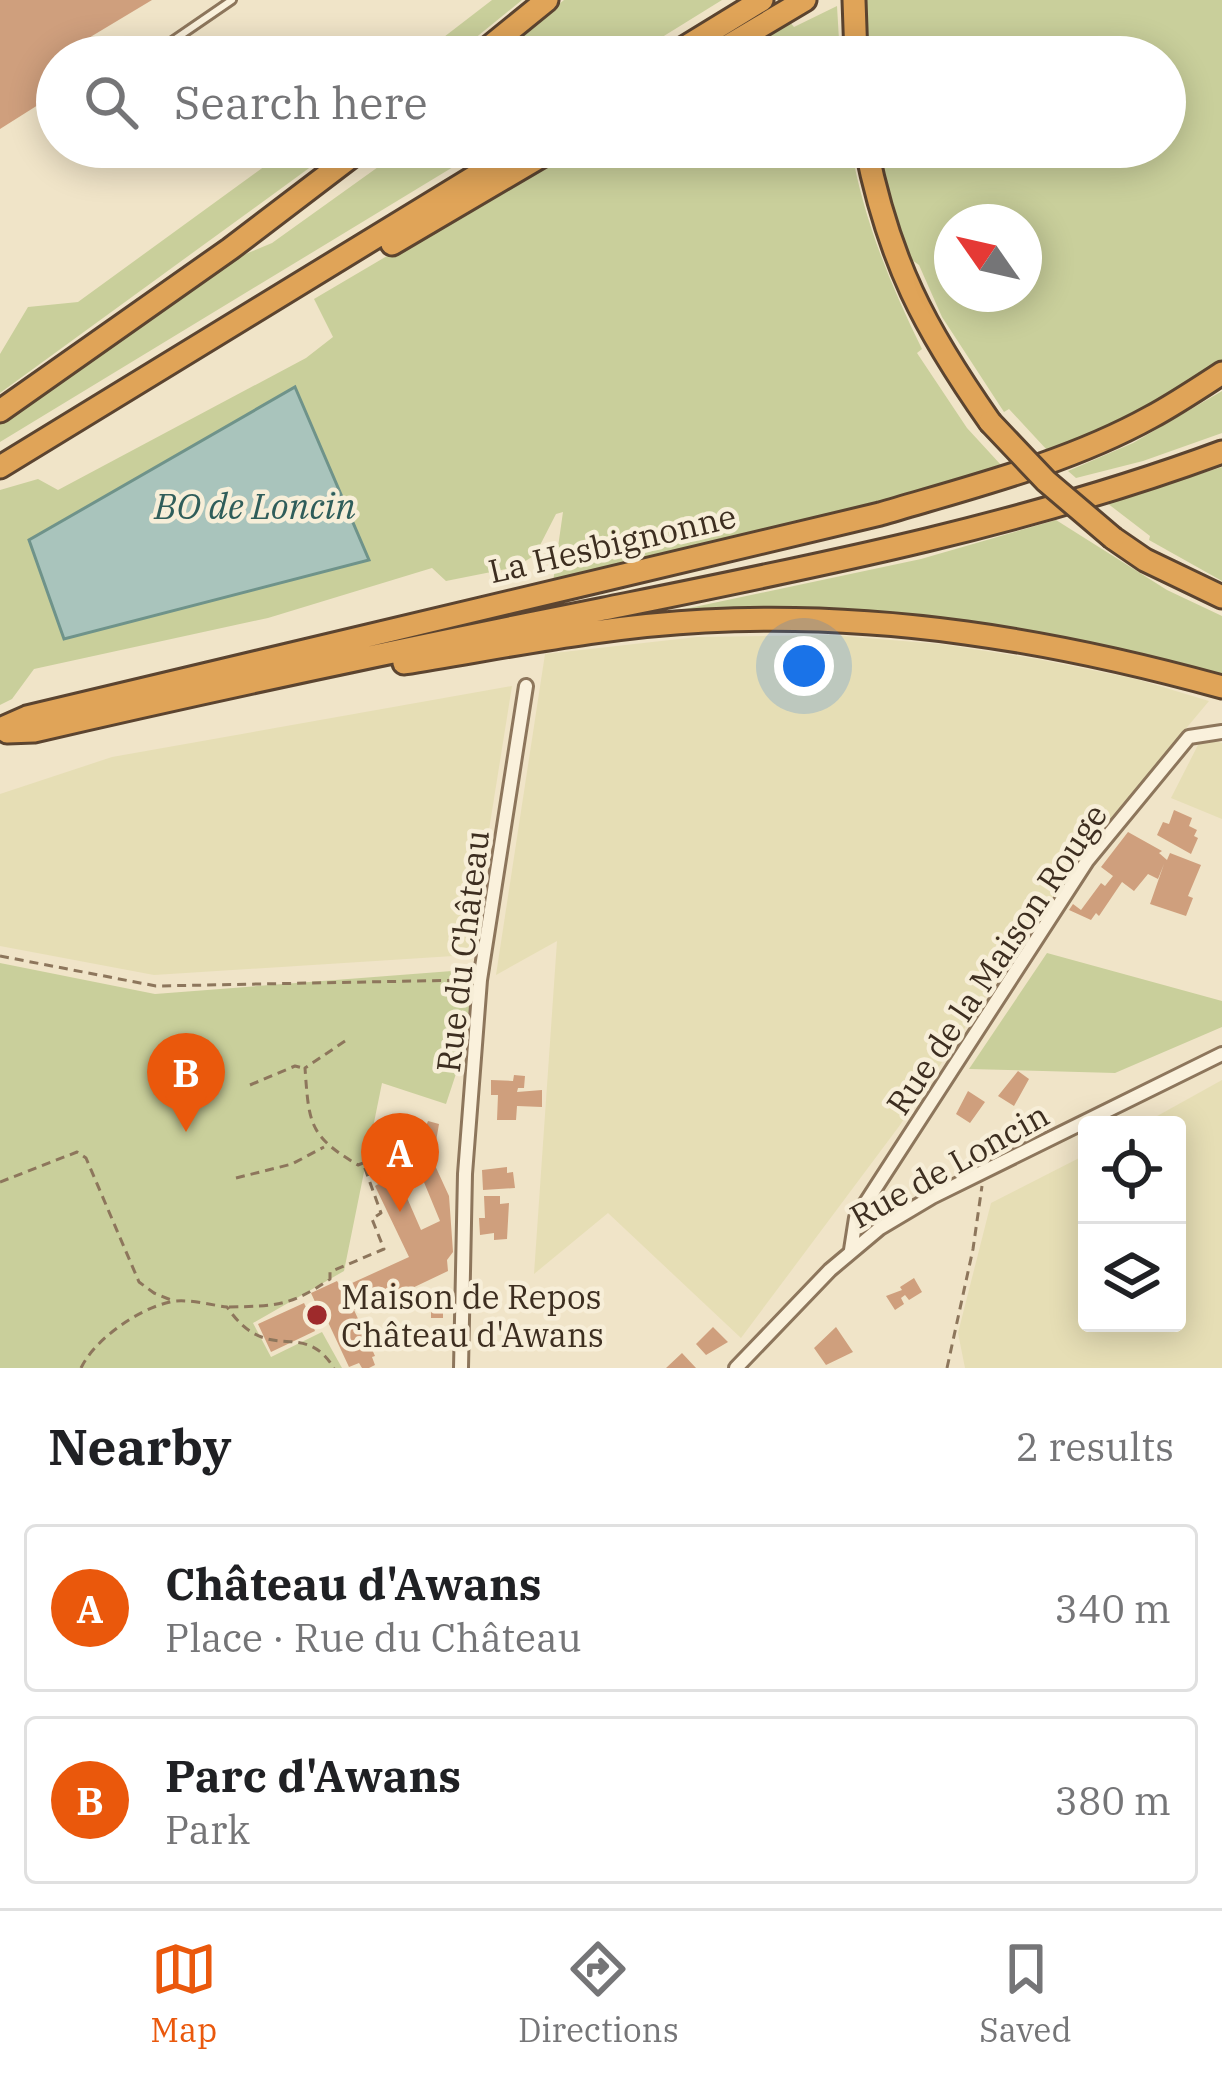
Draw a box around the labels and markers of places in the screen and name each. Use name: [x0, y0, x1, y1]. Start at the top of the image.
pin: B: [147, 1033, 225, 1132]
pin: A: [361, 1113, 439, 1212]
place label: Maison de Repos Château d'Awans: [341, 1275, 604, 1356]
marker: Maison de Repos Château d'Awans: [304, 1302, 330, 1328]

